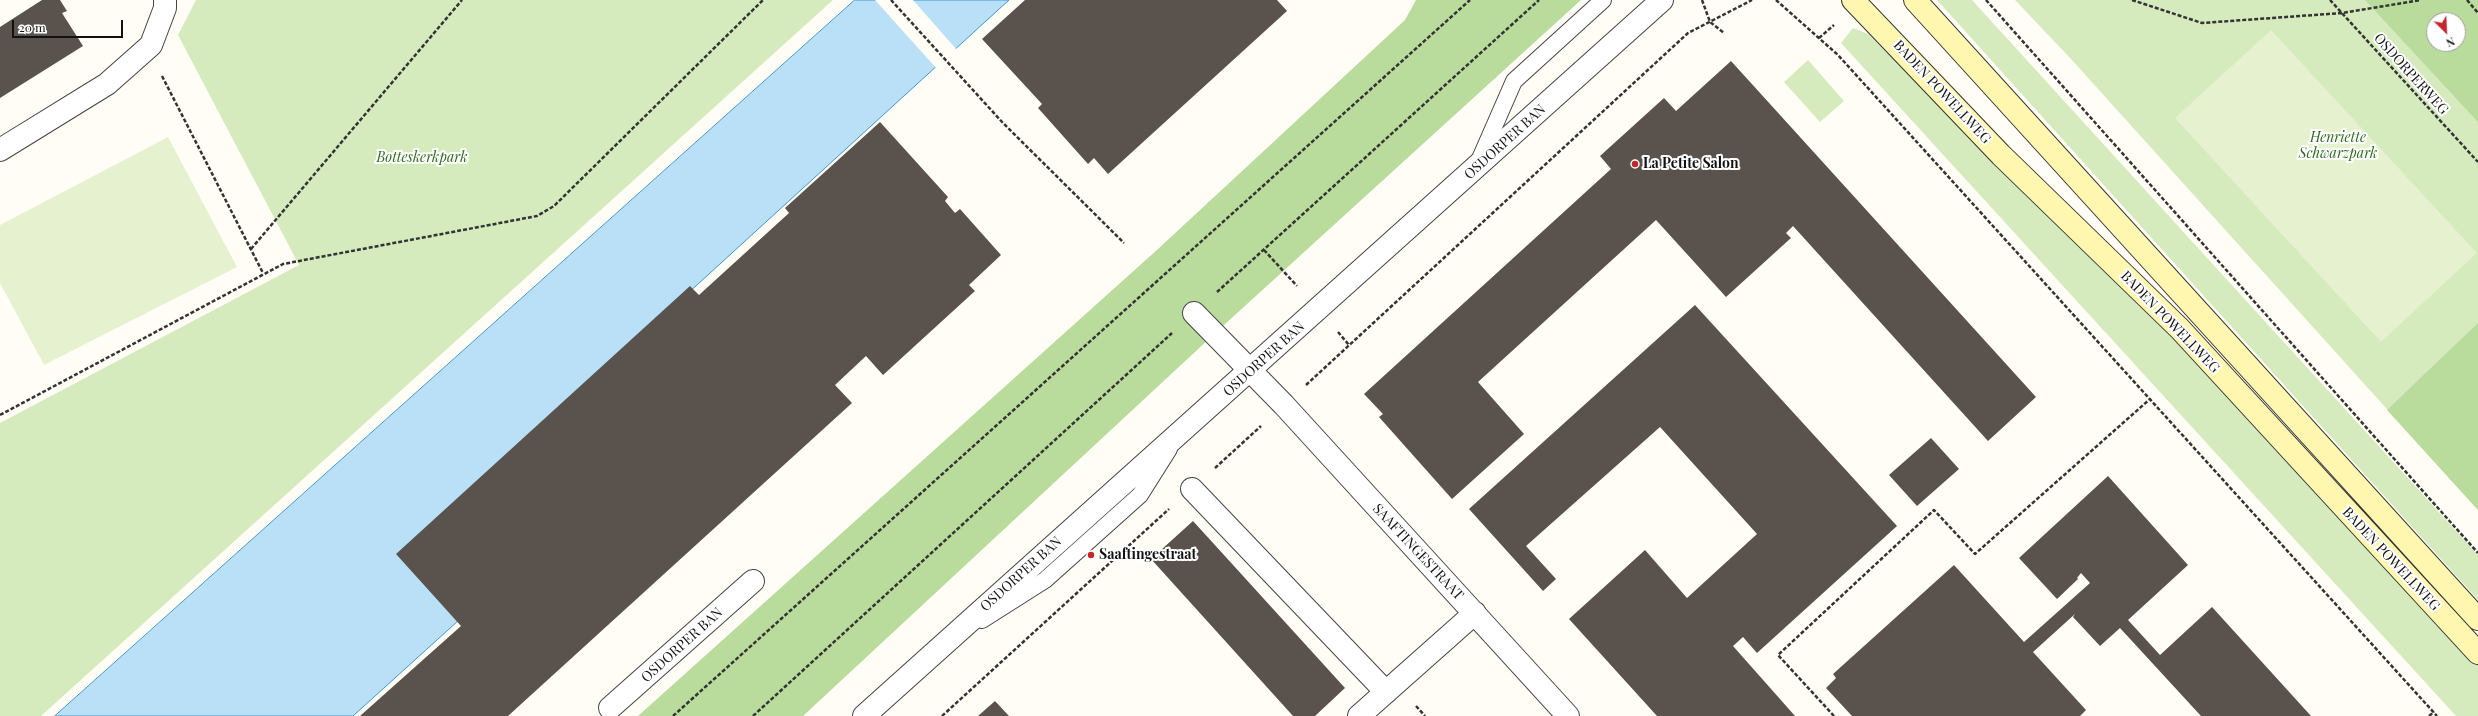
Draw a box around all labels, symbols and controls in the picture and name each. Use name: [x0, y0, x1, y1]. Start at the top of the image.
scale bar: [14, 12, 125, 38]
north arrow: [2426, 12, 2466, 52]
text: 20 m: [19, 19, 46, 35]
street label: OSDORPERWEG: [2370, 30, 2452, 118]
text: N: [2444, 34, 2457, 51]
street label: BADEN POWELLWEG: [1890, 37, 1994, 147]
street label: OSDORPER BAN: [1461, 101, 1549, 183]
park label: Henriette Schwarzpark: [2299, 130, 2377, 162]
park label: Botteskerkpark: [376, 150, 468, 166]
place label: La Petite Salon: [1643, 156, 1739, 172]
marker: La Petite Salon: [1630, 159, 1640, 169]
street label: BADEN POWELLWEG: [2117, 268, 2223, 376]
street label: OSDORPER BAN: [1220, 318, 1308, 400]
street label: SAAFTINGESTRAAT: [1369, 500, 1467, 604]
street label: BADEN POWELLWEG: [2339, 504, 2443, 614]
street label: OSDORPER BAN: [977, 533, 1065, 615]
place label: Saaftingestraat: [1099, 547, 1196, 563]
marker: Saaftingestraat: [1086, 550, 1096, 560]
street label: OSDORPER BAN: [638, 604, 726, 686]

